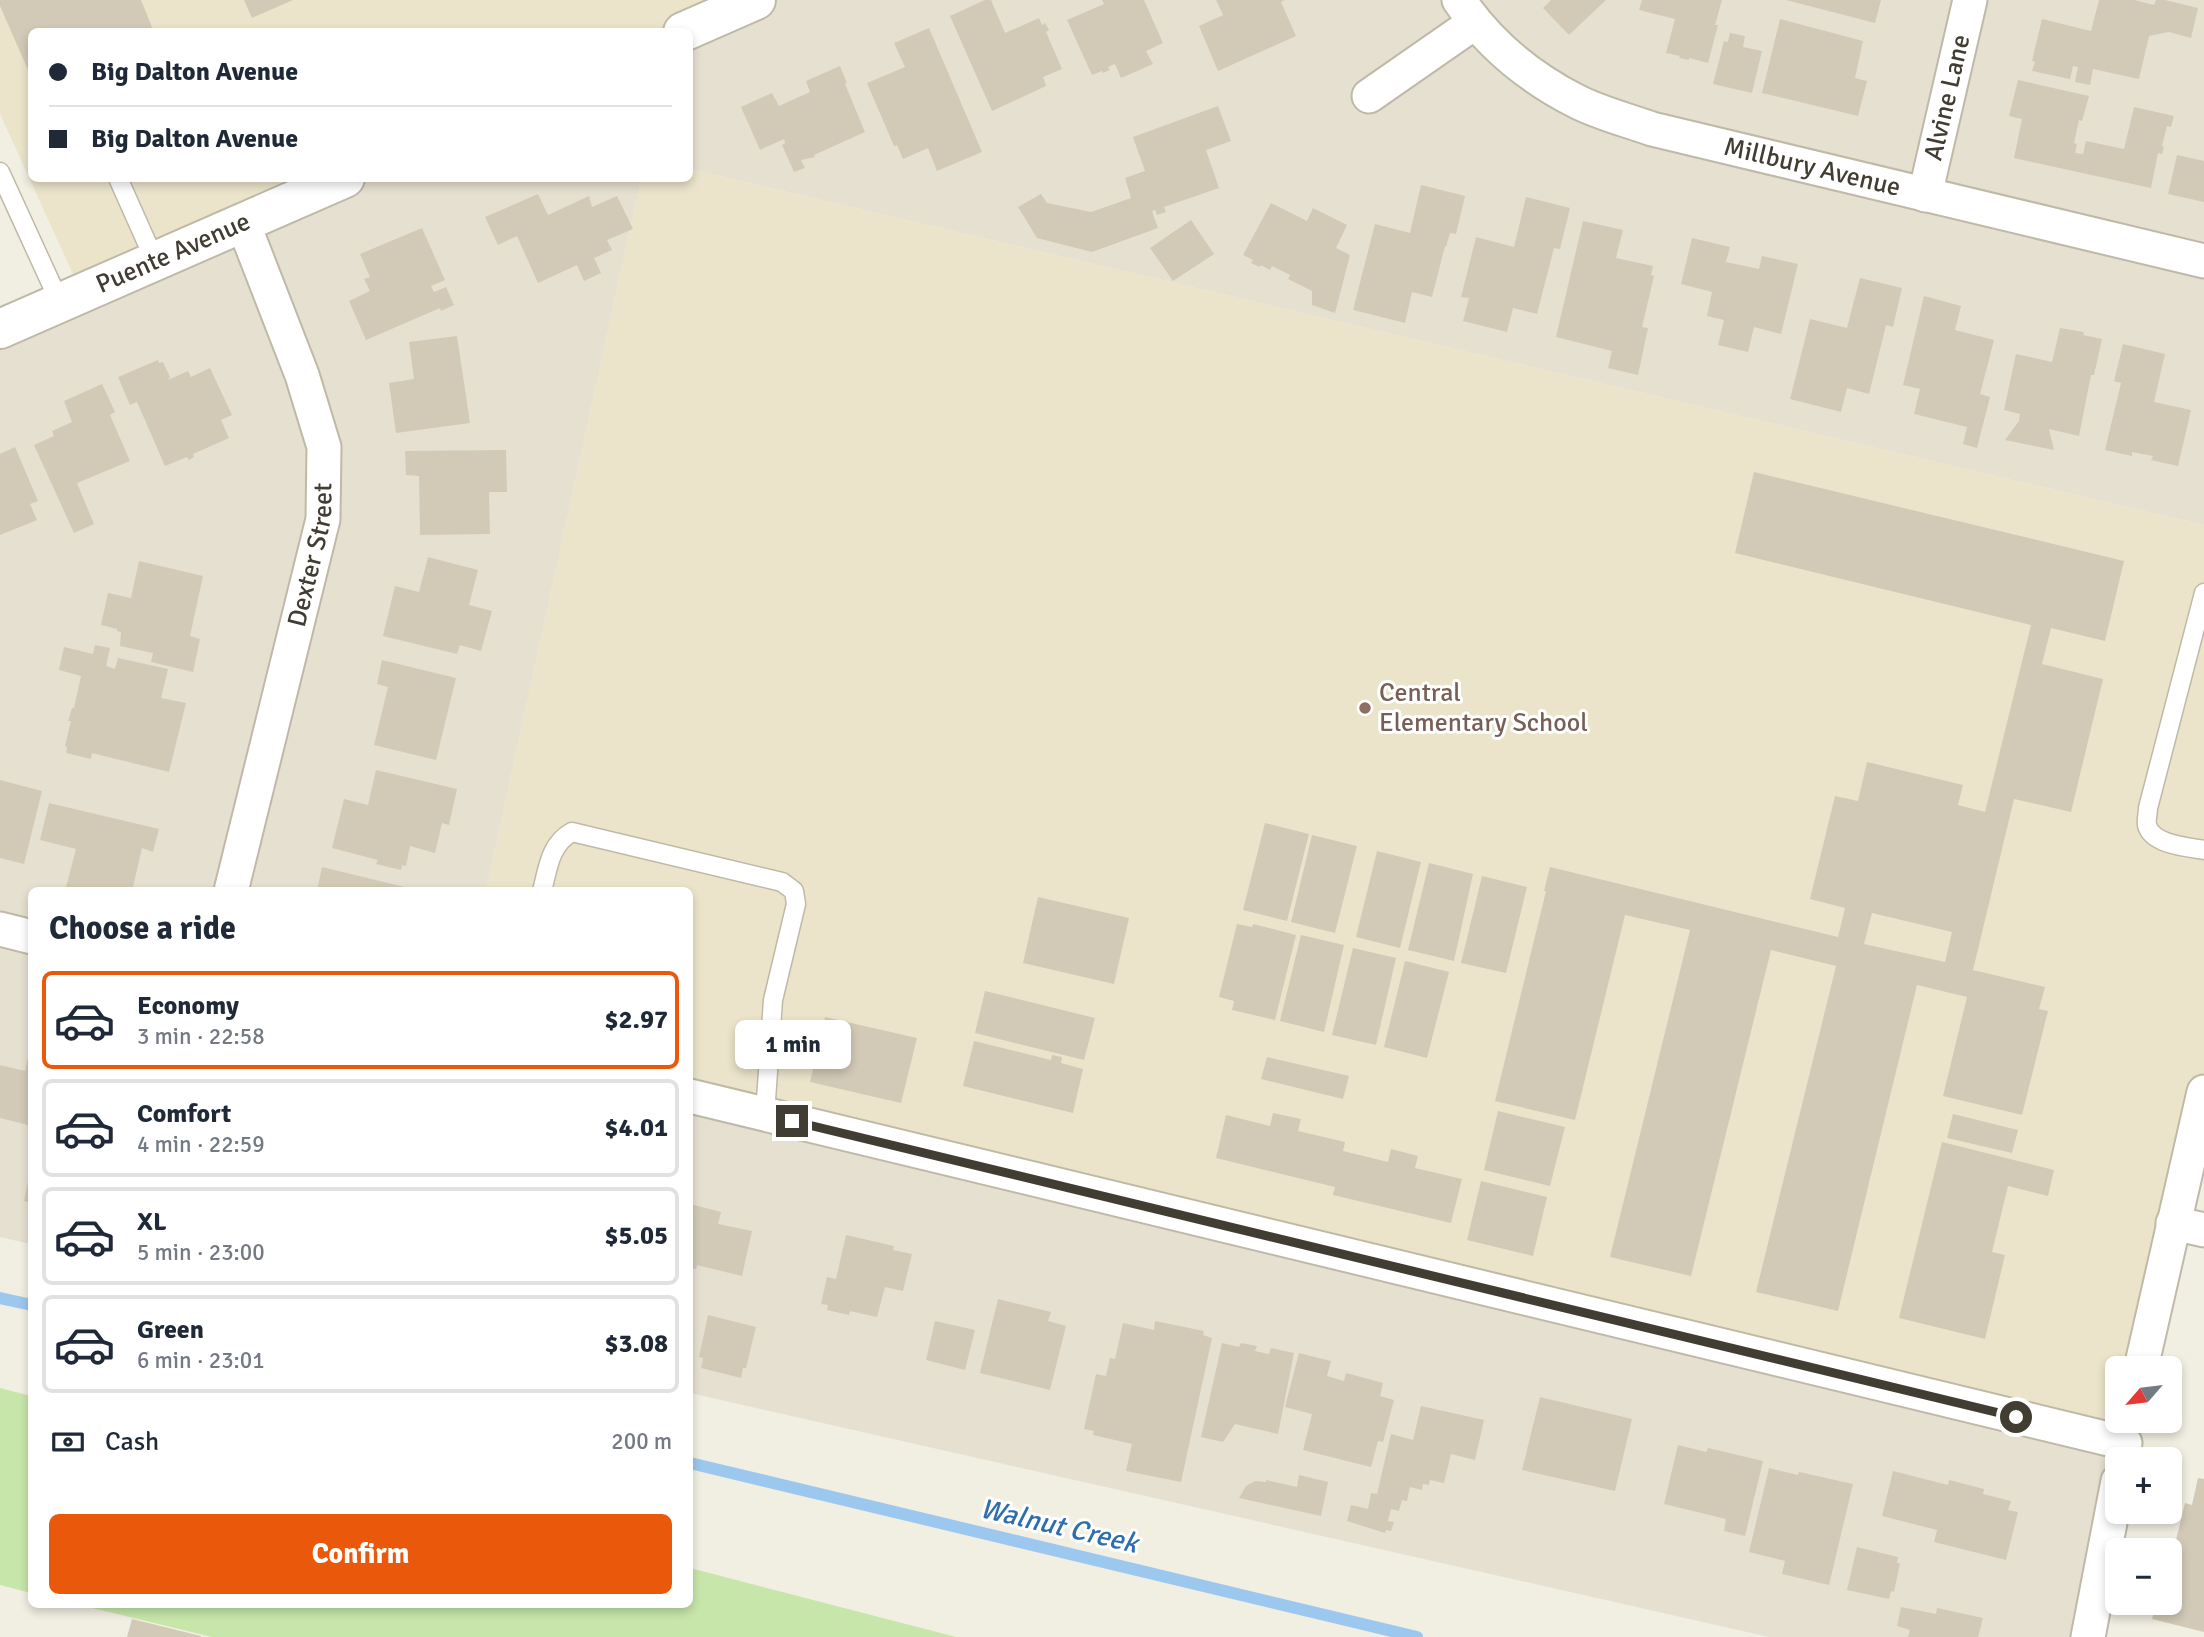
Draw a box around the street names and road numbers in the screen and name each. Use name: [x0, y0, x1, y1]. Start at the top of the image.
street label: Alvine Lane: [1917, 31, 1977, 164]
street label: Millbury Avenue: [1721, 131, 1904, 204]
street label: Puente Avenue: [91, 206, 255, 301]
street label: Dexter Street: [281, 483, 340, 630]

